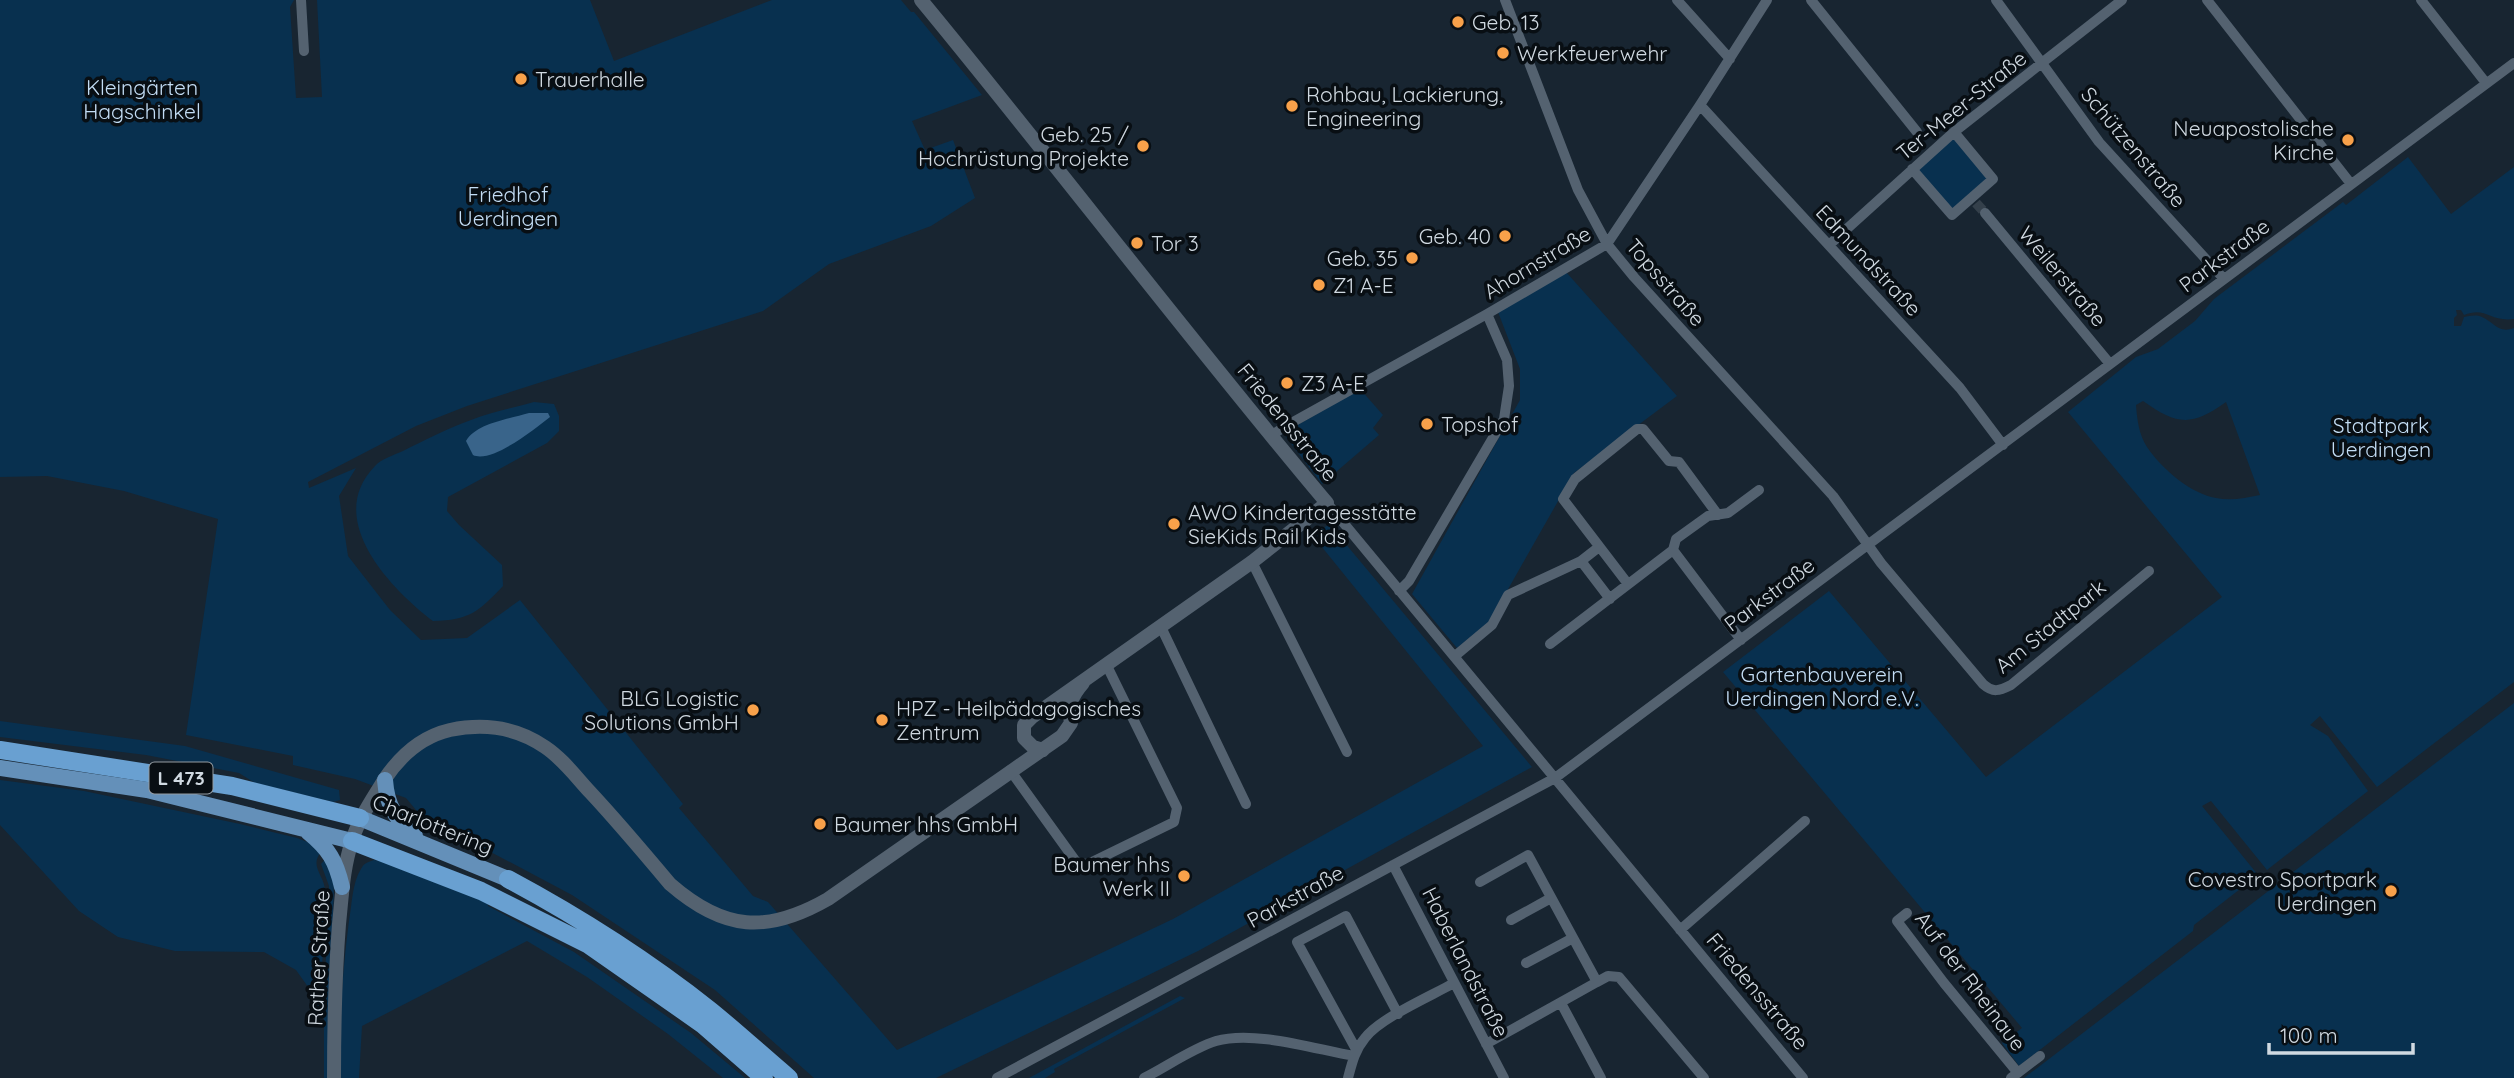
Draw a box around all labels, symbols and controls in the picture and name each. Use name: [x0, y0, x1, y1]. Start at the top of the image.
place label: Geb. 13: [1472, 9, 1540, 35]
marker: Geb. 13: [1450, 14, 1466, 30]
place label: Werkfeuerwehr: [1517, 40, 1667, 66]
marker: Werkfeuerwehr: [1495, 45, 1511, 61]
street label: Ter-Meer-Straße: [1891, 45, 2031, 165]
place label: Trauerhalle: [535, 66, 645, 92]
marker: Trauerhalle: [513, 71, 529, 87]
park label: Kleingärten Hagschinkel: [83, 74, 201, 124]
place label: Rohbau, Lackierung, Engineering: [1306, 81, 1503, 131]
street label: Schützenstraße: [2076, 81, 2192, 213]
marker: Rohbau, Lackierung, Engineering: [1284, 98, 1300, 114]
place label: Neuapostolische Kirche: [2173, 115, 2334, 165]
place label: Geb. 25 / Hochrüstung Projekte: [918, 121, 1129, 171]
marker: Neuapostolische Kirche: [2340, 132, 2356, 148]
marker: Geb. 25 / Hochrüstung Projekte: [1135, 138, 1151, 154]
park label: Friedhof Uerdingen: [458, 181, 558, 231]
street label: Edmundstraße: [1811, 199, 1927, 321]
street label: Parkstraße: [2174, 213, 2274, 297]
street label: Ahornstraße: [1479, 220, 1595, 304]
street label: Weilerstraße: [2013, 221, 2113, 331]
place label: Geb. 40: [1419, 223, 1491, 249]
marker: Geb. 40: [1497, 228, 1513, 244]
place label: Tor 3: [1151, 230, 1199, 256]
street label: Topsstraße: [1621, 233, 1711, 331]
marker: Tor 3: [1129, 235, 1145, 251]
place label: Geb. 35: [1327, 245, 1398, 271]
marker: Geb. 35: [1404, 250, 1420, 266]
place label: Z1 A-E: [1333, 272, 1394, 298]
marker: Z1 A-E: [1311, 277, 1327, 293]
street label: Friedensstraße: [1232, 358, 1344, 486]
place label: Z3 A-E: [1301, 370, 1365, 396]
marker: Z3 A-E: [1279, 375, 1295, 391]
place label: Topshof: [1441, 411, 1519, 437]
park label: Stadtpark Uerdingen: [2331, 412, 2431, 462]
marker: Topshof: [1419, 416, 1435, 432]
place label: AWO Kindertagesstätte SieKids Rail Kids: [1188, 499, 1417, 549]
marker: AWO Kindertagesstätte SieKids Rail Kids: [1166, 516, 1182, 532]
street label: Parkstraße: [1719, 552, 1819, 636]
street label: Am Stadtpark: [1989, 573, 2111, 679]
park label: Gartenbauverein Uerdingen Nord e.V.: [1725, 661, 1919, 711]
place label: BLG Logistic Solutions GmbH: [584, 685, 739, 735]
place label: HPZ - Heilpädagogisches Zentrum: [896, 695, 1141, 745]
marker: BLG Logistic Solutions GmbH: [745, 702, 761, 718]
marker: HPZ - Heilpädagogisches Zentrum: [874, 712, 890, 728]
road number: L 473: [150, 762, 212, 793]
street label: Charlottering: [369, 788, 497, 860]
place label: Baumer hhs GmbH: [834, 811, 1018, 837]
marker: Baumer hhs GmbH: [812, 816, 828, 832]
place label: Baumer hhs Werk II: [1053, 851, 1170, 901]
street label: Parkstraße: [1242, 859, 1348, 933]
place label: Covestro Sportpark Uerdingen: [2188, 866, 2377, 916]
marker: Baumer hhs Werk II: [1176, 868, 1192, 884]
street label: Haberlandstraße: [1417, 883, 1515, 1041]
marker: Covestro Sportpark Uerdingen: [2383, 883, 2399, 899]
street label: Rather Straße: [301, 890, 335, 1026]
street label: Auf der Rheinaue: [1910, 906, 2032, 1056]
street label: Friedensstraße: [1701, 927, 1815, 1055]
scale bar: [2269, 1012, 2412, 1056]
text: 100 m: [2280, 1022, 2338, 1048]

